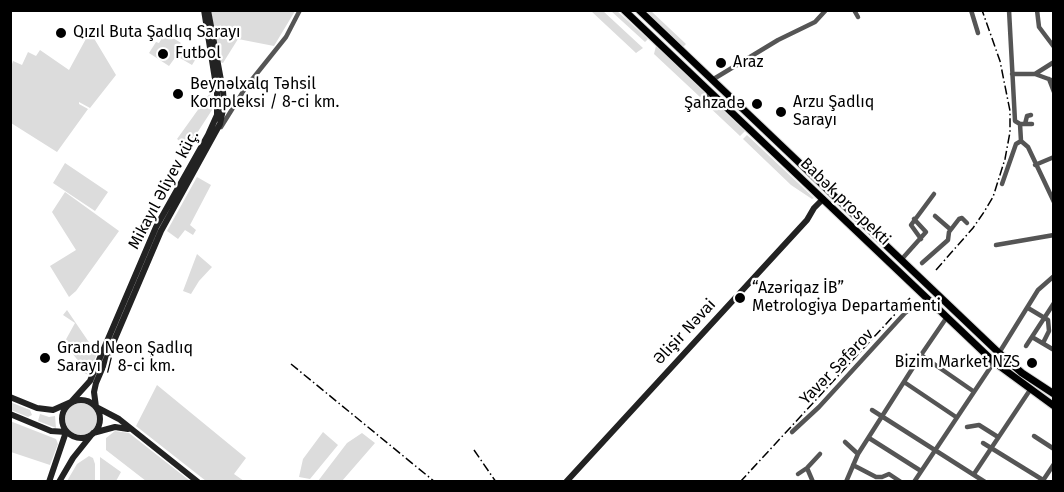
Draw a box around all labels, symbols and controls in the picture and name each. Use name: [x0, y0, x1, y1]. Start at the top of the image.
place label: Qızıl Buta Şadlıq Sarayı: [73, 23, 241, 43]
marker: Qızıl Buta Şadlıq Sarayı: [54, 26, 68, 40]
place label: Futbol: [175, 44, 221, 64]
marker: Futbol: [156, 47, 170, 61]
place label: Araz: [733, 53, 763, 73]
marker: Araz: [714, 56, 728, 70]
place label: Beynəlxalq Təhsil Kompleksi / 8-ci km.: [190, 75, 339, 113]
marker: Beynəlxalq Təhsil Kompleksi / 8-ci km.: [171, 87, 185, 101]
place label: Arzu Şadlıq Sarayı: [793, 93, 874, 131]
place label: Şahzadə: [684, 94, 745, 114]
marker: Şahzadə: [750, 97, 764, 111]
marker: Arzu Şadlıq Sarayı: [774, 105, 788, 119]
street label: Mikayıl Əliyev küç.: [125, 127, 203, 253]
street label: Babək prospekti: [796, 154, 894, 250]
place label: “Azəriqaz İB” Metrologiya Departamenti: [752, 279, 941, 317]
marker: “Azəriqaz İB” Metrologiya Departamenti: [733, 291, 747, 305]
street label: Əlişir Nəvai: [650, 295, 720, 369]
street label: Yavər Səfərov: [796, 325, 878, 409]
place label: Grand Neon Şadlıq Sarayı / 8-ci km.: [57, 339, 193, 377]
marker: Grand Neon Şadlıq Sarayı / 8-ci km.: [38, 351, 52, 365]
place label: Bizim Market NZS: [894, 353, 1020, 373]
marker: Bizim Market NZS: [1025, 356, 1039, 370]

